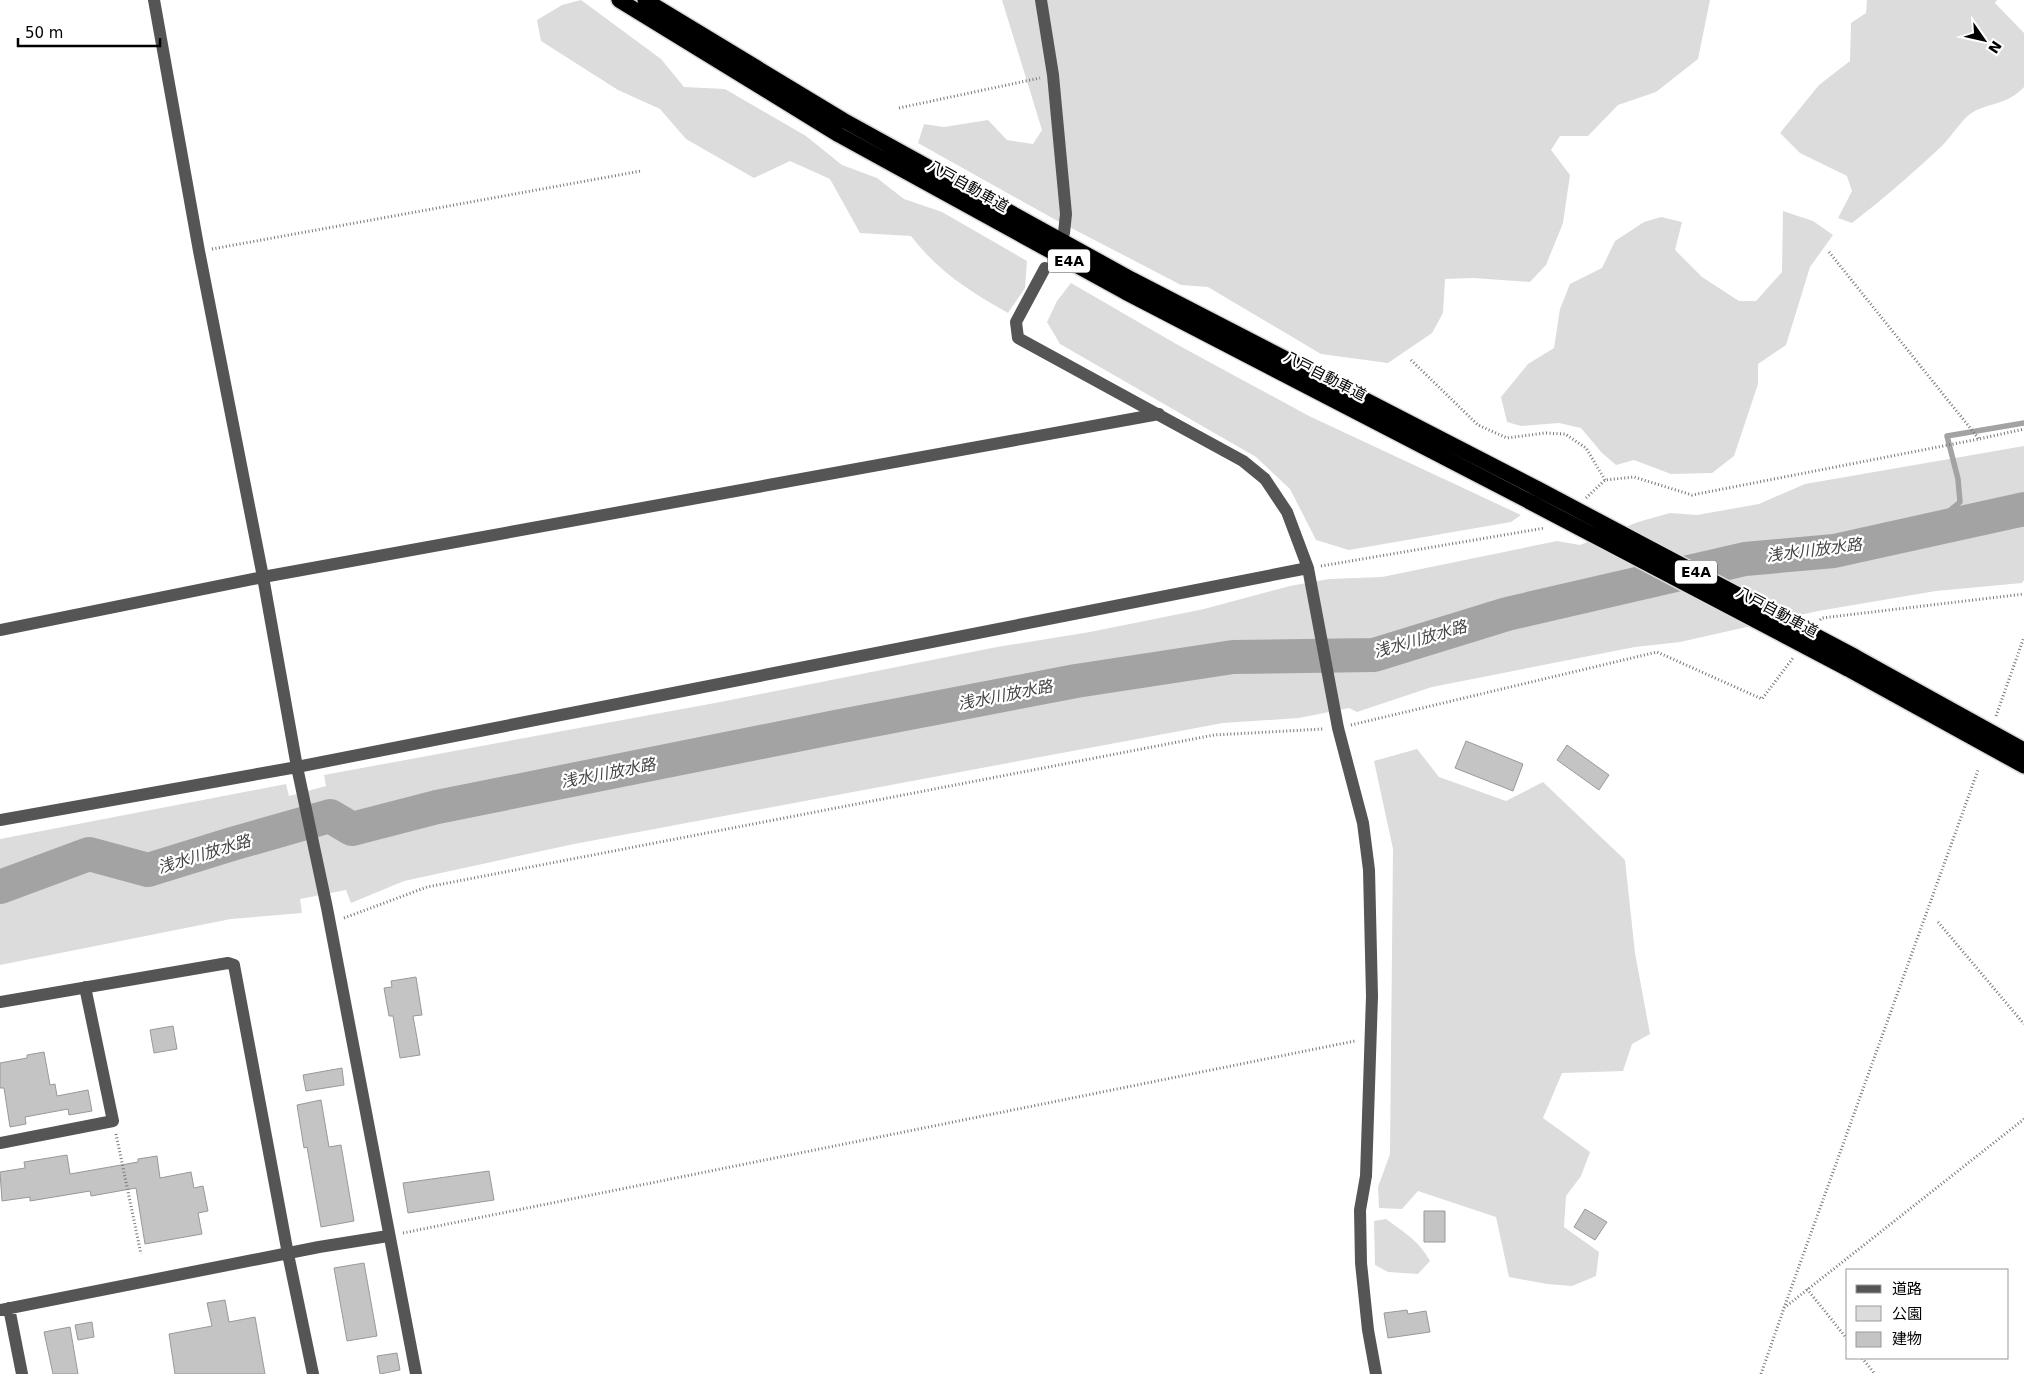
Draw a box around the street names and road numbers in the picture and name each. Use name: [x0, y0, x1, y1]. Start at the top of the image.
street label: 八戸自動車道: [924, 156, 1012, 216]
road number: E4A: [1048, 250, 1090, 272]
street label: 八戸自動車道: [1281, 348, 1369, 404]
road number: E4A: [1675, 560, 1717, 584]
street label: 八戸自動車道: [1733, 583, 1821, 641]

